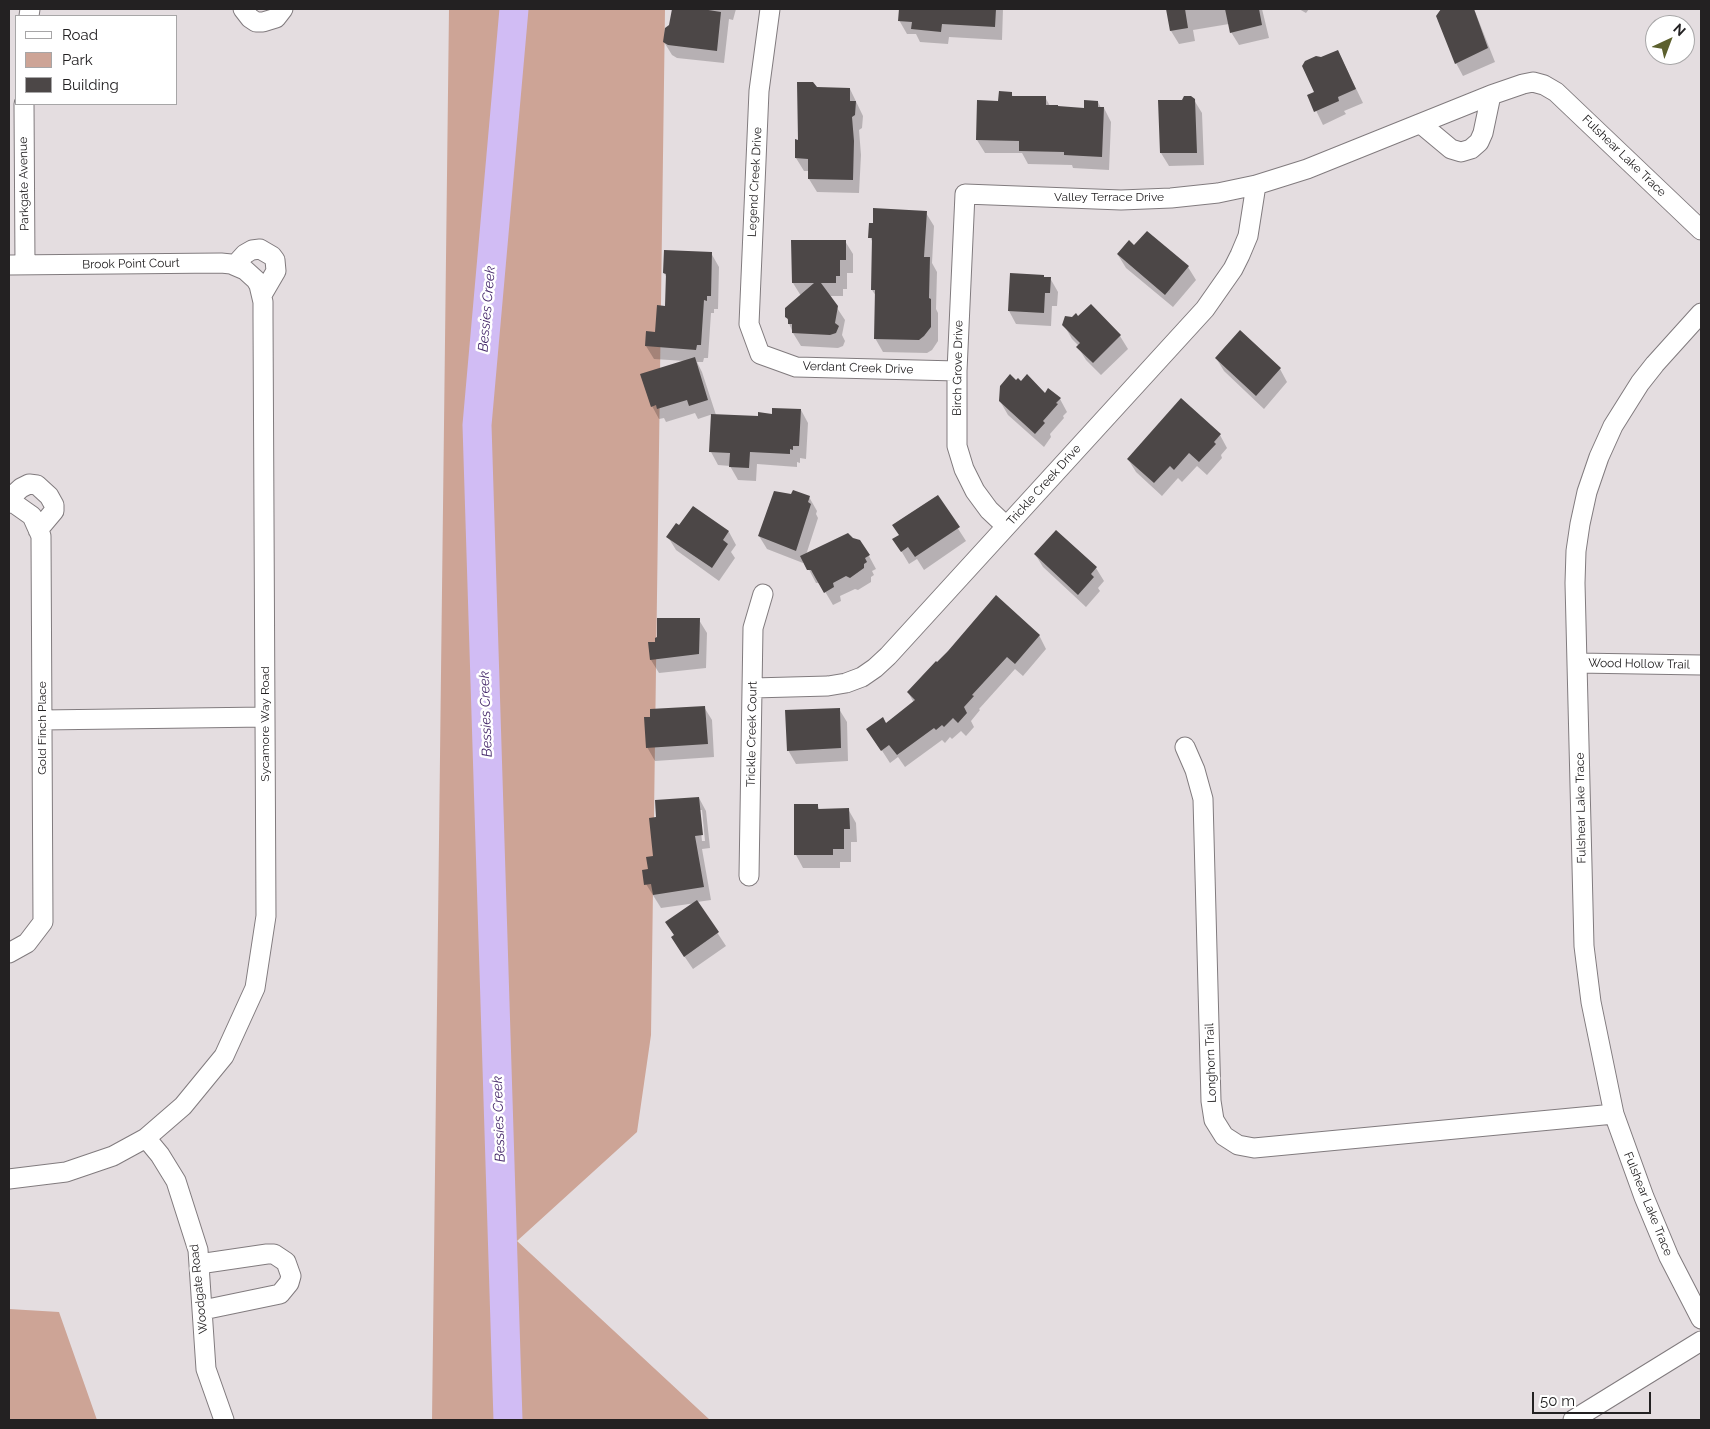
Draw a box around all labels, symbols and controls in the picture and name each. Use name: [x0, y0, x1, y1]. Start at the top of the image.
legend: [15, 15, 178, 105]
north arrow: [1645, 15, 1695, 65]
text: N: [1670, 20, 1689, 39]
text: Road: [62, 26, 98, 44]
text: Park: [62, 51, 93, 69]
text: Building: [62, 76, 119, 94]
street label: Fulshear Lake Trace: [1579, 112, 1669, 200]
street label: Legend Creek Drive: [745, 127, 765, 237]
street label: Parkgate Avenue: [16, 137, 32, 231]
street label: Valley Terrace Drive: [1054, 190, 1164, 204]
street label: Brook Point Court: [82, 256, 180, 272]
water label: Bessies Creek: [475, 265, 499, 353]
street label: Birch Grove Drive: [950, 320, 966, 416]
street label: Verdant Creek Drive: [802, 359, 914, 377]
street label: Trickle Creek Drive: [1004, 442, 1084, 528]
street label: Wood Hollow Trail: [1588, 656, 1690, 672]
street label: Sycamore Way Road: [258, 666, 272, 782]
water label: Bessies Creek: [476, 671, 496, 757]
street label: Gold Finch Place: [35, 681, 49, 775]
street label: Trickle Creek Court: [744, 681, 760, 787]
street label: Fulshear Lake Trace: [1573, 752, 1589, 864]
street label: Longhorn Trail: [1202, 1023, 1220, 1103]
water label: Bessies Creek: [489, 1076, 509, 1162]
street label: Fulshear Lake Trace: [1621, 1150, 1675, 1258]
street label: Woodgate Road: [187, 1243, 211, 1335]
scale bar: [1535, 1382, 1654, 1414]
text: 50 m: [1540, 1392, 1575, 1410]

